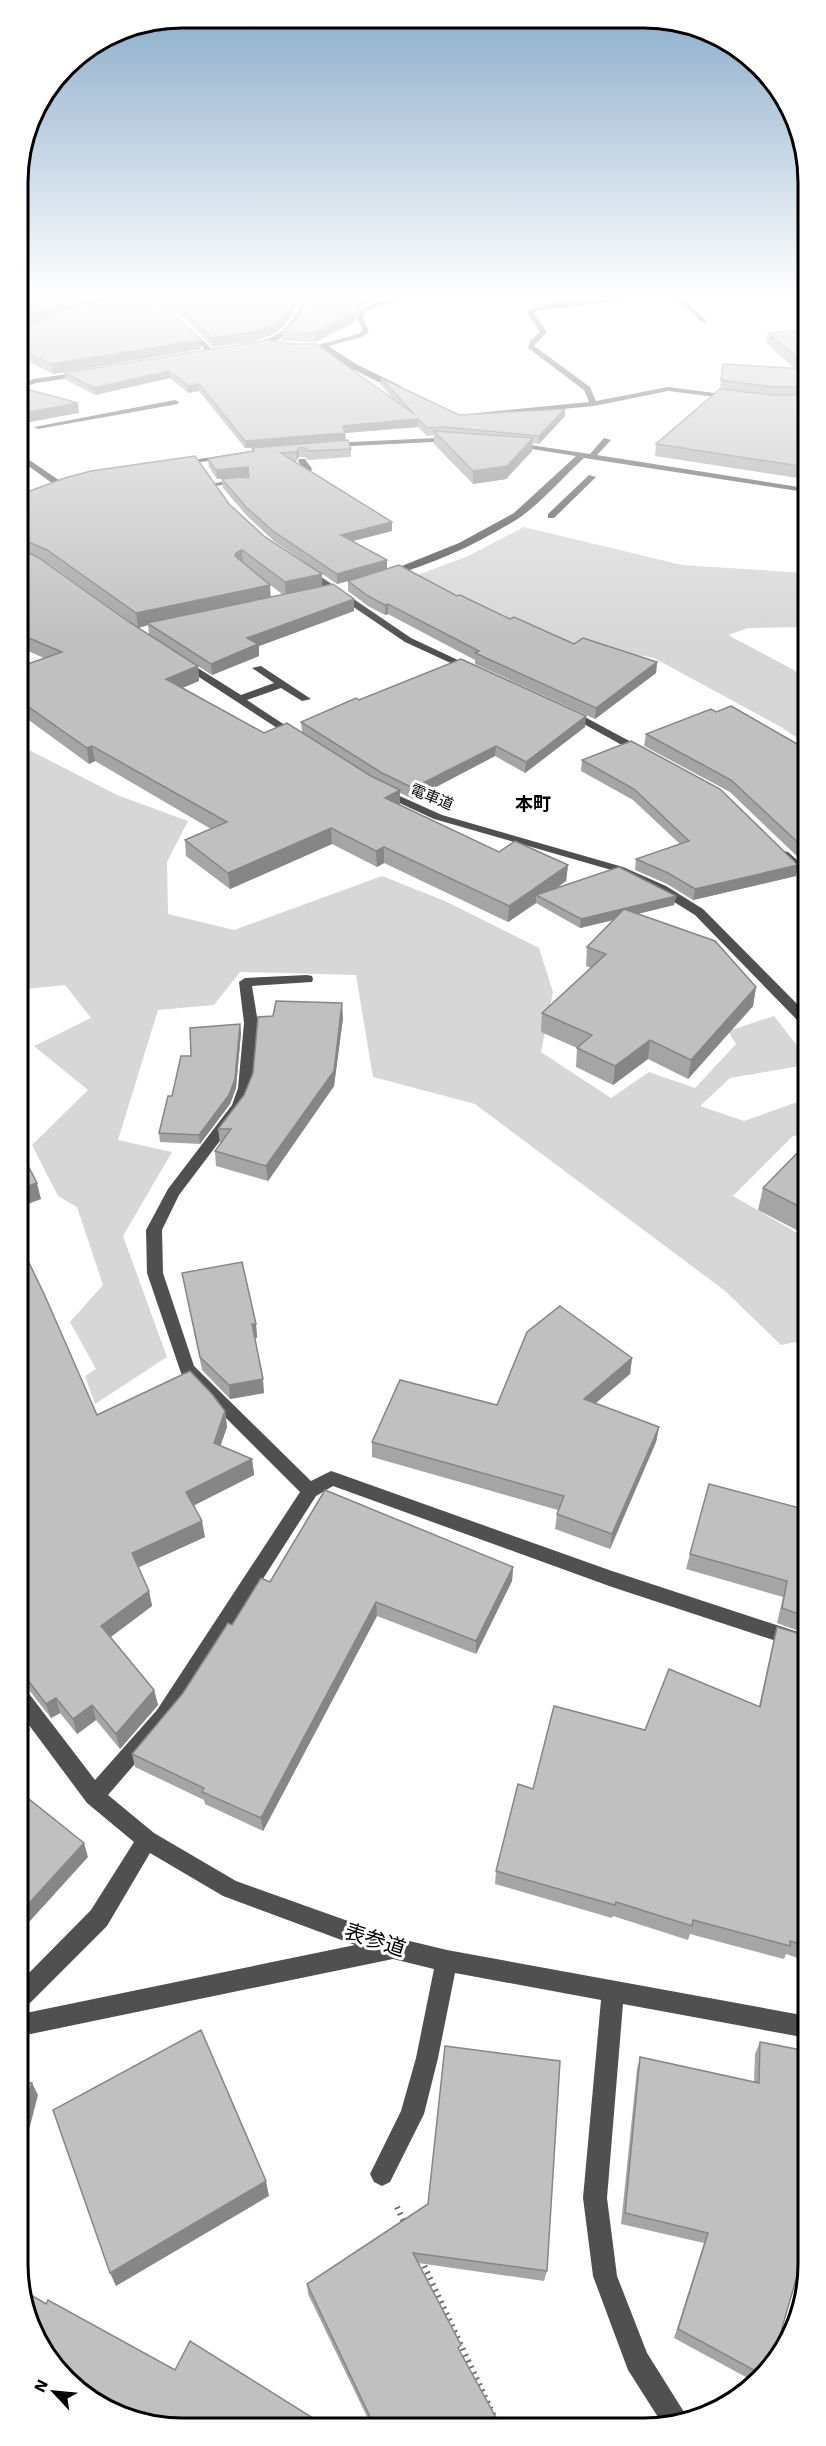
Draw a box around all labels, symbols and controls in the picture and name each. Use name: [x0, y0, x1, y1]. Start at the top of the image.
street label: 電車道: [408, 780, 456, 814]
district label: 本町: [515, 793, 551, 814]
street label: 表参道: [341, 1918, 409, 1961]
north arrow: [24, 2362, 84, 2422]
text: N: [30, 2376, 52, 2395]

